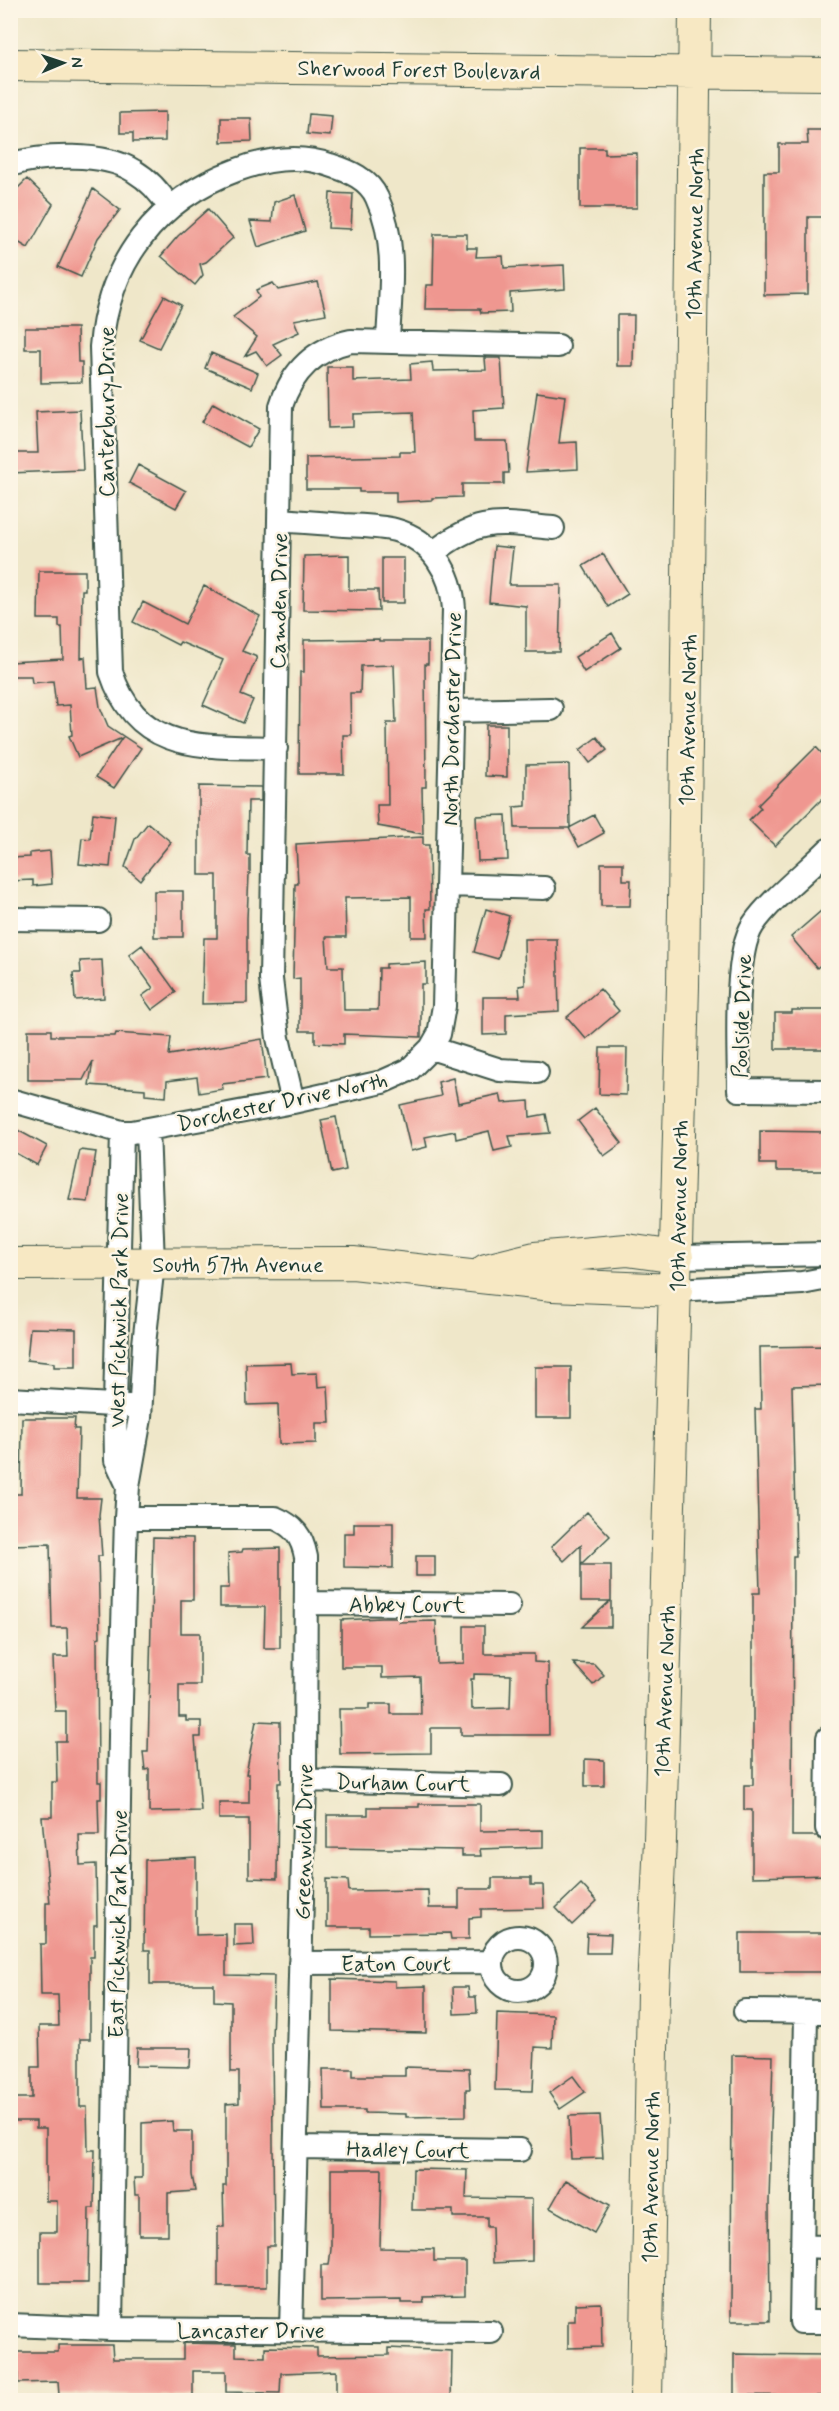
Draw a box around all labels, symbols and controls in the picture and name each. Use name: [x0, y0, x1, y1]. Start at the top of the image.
north arrow: [33, 33, 93, 93]
street label: Sherwood Forest Boulevard: [297, 55, 541, 87]
text: N: [66, 57, 87, 68]
street label: 10th Avenue North: [680, 148, 712, 320]
street label: Canterbury Drive: [94, 327, 122, 497]
street label: Camden Drive: [265, 533, 295, 669]
street label: North Dorchester Drive: [437, 612, 469, 826]
street label: 10th Avenue North: [673, 634, 705, 806]
street label: Poolside Drive: [727, 954, 759, 1079]
street label: Dorchester Drive North: [175, 1067, 390, 1139]
street label: 10th Avenue North: [664, 1120, 696, 1292]
street label: West Pickwick Park Drive: [104, 1192, 136, 1428]
street label: South 57th Avenue: [152, 1252, 324, 1280]
street label: Abbey Court: [349, 1592, 465, 1620]
street label: 10th Avenue North: [649, 1604, 683, 1778]
street label: Greenwich Drive: [290, 1764, 320, 1920]
street label: Durham Court: [336, 1769, 470, 1799]
street label: East Pickwick Park Drive: [103, 1810, 135, 2039]
street label: Eaton Court: [341, 1951, 451, 1979]
street label: 10th Avenue North: [636, 2091, 668, 2263]
street label: Hadley Court: [346, 2136, 470, 2166]
street label: Lancaster Drive: [177, 2318, 325, 2346]

